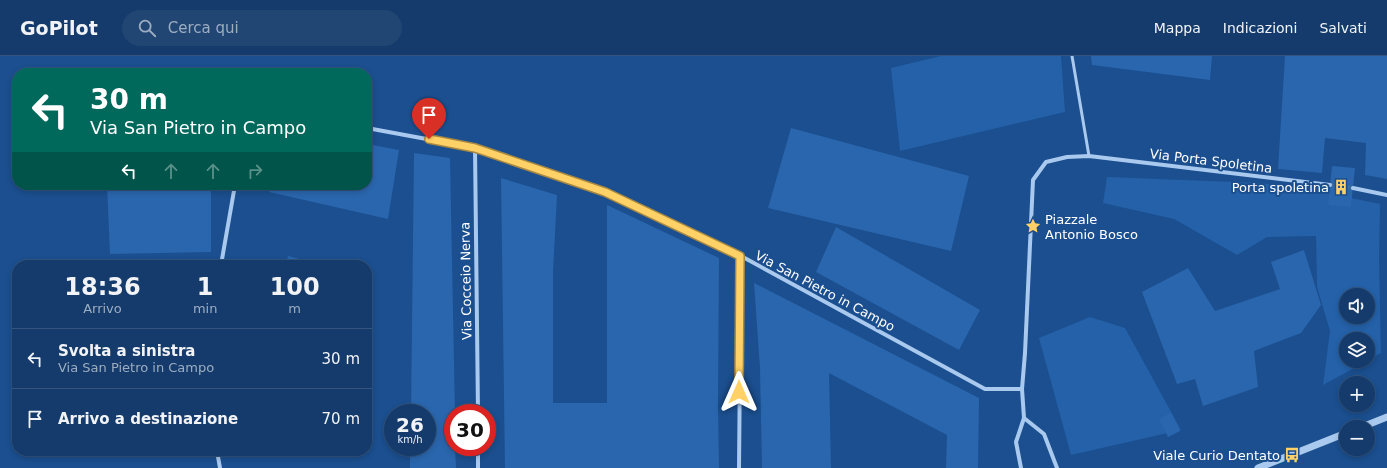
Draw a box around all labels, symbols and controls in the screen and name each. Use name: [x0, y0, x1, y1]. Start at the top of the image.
search box: [122, 10, 402, 46]
text: GoPilot: [20, 17, 98, 39]
icon: search: [136, 17, 158, 39]
text: Cerca qui: [168, 19, 239, 37]
text: Mappa: [1154, 20, 1201, 36]
text: Indicazioni: [1223, 20, 1297, 36]
text: Salvati: [1319, 20, 1367, 36]
text: 30 m: [90, 83, 168, 116]
icon: left: [24, 84, 76, 136]
pin: [412, 98, 446, 139]
icon: arrive: [418, 104, 440, 126]
text: Via San Pietro in Campo: [90, 117, 306, 138]
street label: Via Porta Spoletina: [1149, 146, 1273, 176]
icon: left: [118, 160, 140, 182]
icon: ahead: [160, 160, 182, 182]
icon: ahead: [202, 160, 224, 182]
icon: right: [244, 160, 266, 182]
building icon: Porta spoletina: [1332, 178, 1350, 196]
place label: Porta spoletina: [1232, 180, 1329, 195]
place label: Piazzale Antonio Bosco: [1045, 212, 1138, 242]
place icon: Piazzale Antonio Bosco: [1024, 217, 1042, 235]
street label: Via Cocceio Nerva: [457, 222, 475, 340]
street label: Via San Pietro in Campo: [753, 248, 898, 334]
text: 18:36: [64, 273, 141, 301]
text: 1: [197, 273, 213, 301]
text: 100: [270, 273, 320, 301]
map controls: [1339, 288, 1375, 456]
button: sound: [1339, 288, 1375, 324]
text: Arrivo: [83, 301, 122, 316]
text: min: [193, 301, 217, 316]
text: m: [288, 301, 301, 316]
button: layers: [1339, 332, 1375, 368]
text: Svolta a sinistra: [58, 342, 195, 360]
icon: left: [24, 348, 46, 370]
text: 30 m: [322, 350, 360, 368]
text: Via San Pietro in Campo: [58, 360, 214, 375]
position arrow: [718, 371, 760, 413]
button: +: [1339, 376, 1375, 412]
speed limit sign: 30: [444, 404, 496, 456]
icon: arrive: [24, 408, 46, 430]
text: Arrivo a destinazione: [58, 410, 238, 428]
text: 70 m: [322, 410, 360, 428]
text: 26: [396, 413, 424, 437]
button: −: [1339, 420, 1375, 456]
text: km/h: [397, 434, 423, 445]
bus stop icon: Viale Curio Dentato: [1283, 446, 1301, 464]
place label: Viale Curio Dentato: [1153, 448, 1280, 463]

